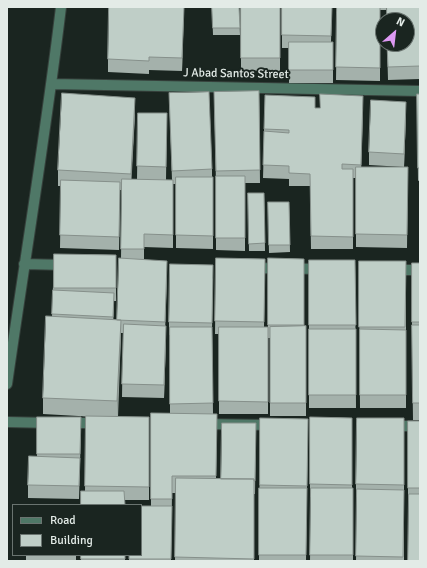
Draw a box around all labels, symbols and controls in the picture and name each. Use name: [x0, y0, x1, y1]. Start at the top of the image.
north arrow: [375, 12, 415, 52]
text: N: [394, 14, 407, 29]
street label: J Abad Santos Street: [183, 66, 289, 82]
legend: [12, 504, 142, 556]
text: Road: [50, 513, 76, 528]
text: Building: [50, 533, 93, 548]

